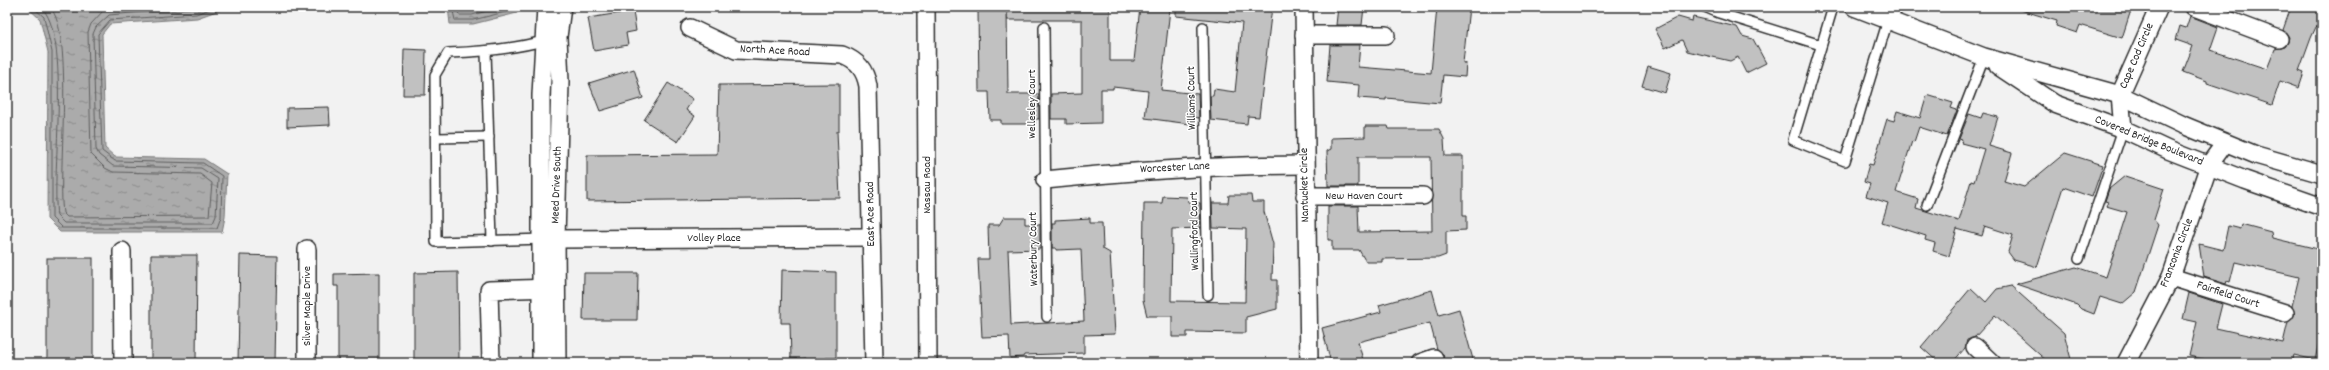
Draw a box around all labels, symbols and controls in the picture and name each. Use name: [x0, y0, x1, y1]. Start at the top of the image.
street label: Cape Cod Circle: [2115, 20, 2159, 92]
street label: North Ace Road: [739, 41, 811, 61]
street label: Williams Court: [1183, 65, 1201, 130]
street label: Wellesley Court: [1024, 69, 1041, 139]
street label: Covered Bridge Boulevard: [2092, 111, 2206, 171]
street label: Meed Drive South: [547, 146, 567, 224]
street label: Nantucket Circle: [1296, 148, 1314, 222]
street label: Nassau Road: [919, 156, 936, 214]
street label: Worcester Lane: [1140, 158, 1210, 178]
street label: East Ace Road: [862, 181, 880, 247]
street label: New Haven Court: [1325, 188, 1403, 205]
street label: Wallingford Court: [1186, 191, 1204, 271]
street label: Waterbury Court: [1025, 211, 1043, 286]
street label: Franconia Circle: [2156, 216, 2198, 290]
street label: Volley Place: [687, 230, 741, 247]
street label: Silver Maple Drive: [299, 266, 316, 346]
street label: Fairfield Court: [2194, 277, 2262, 313]

